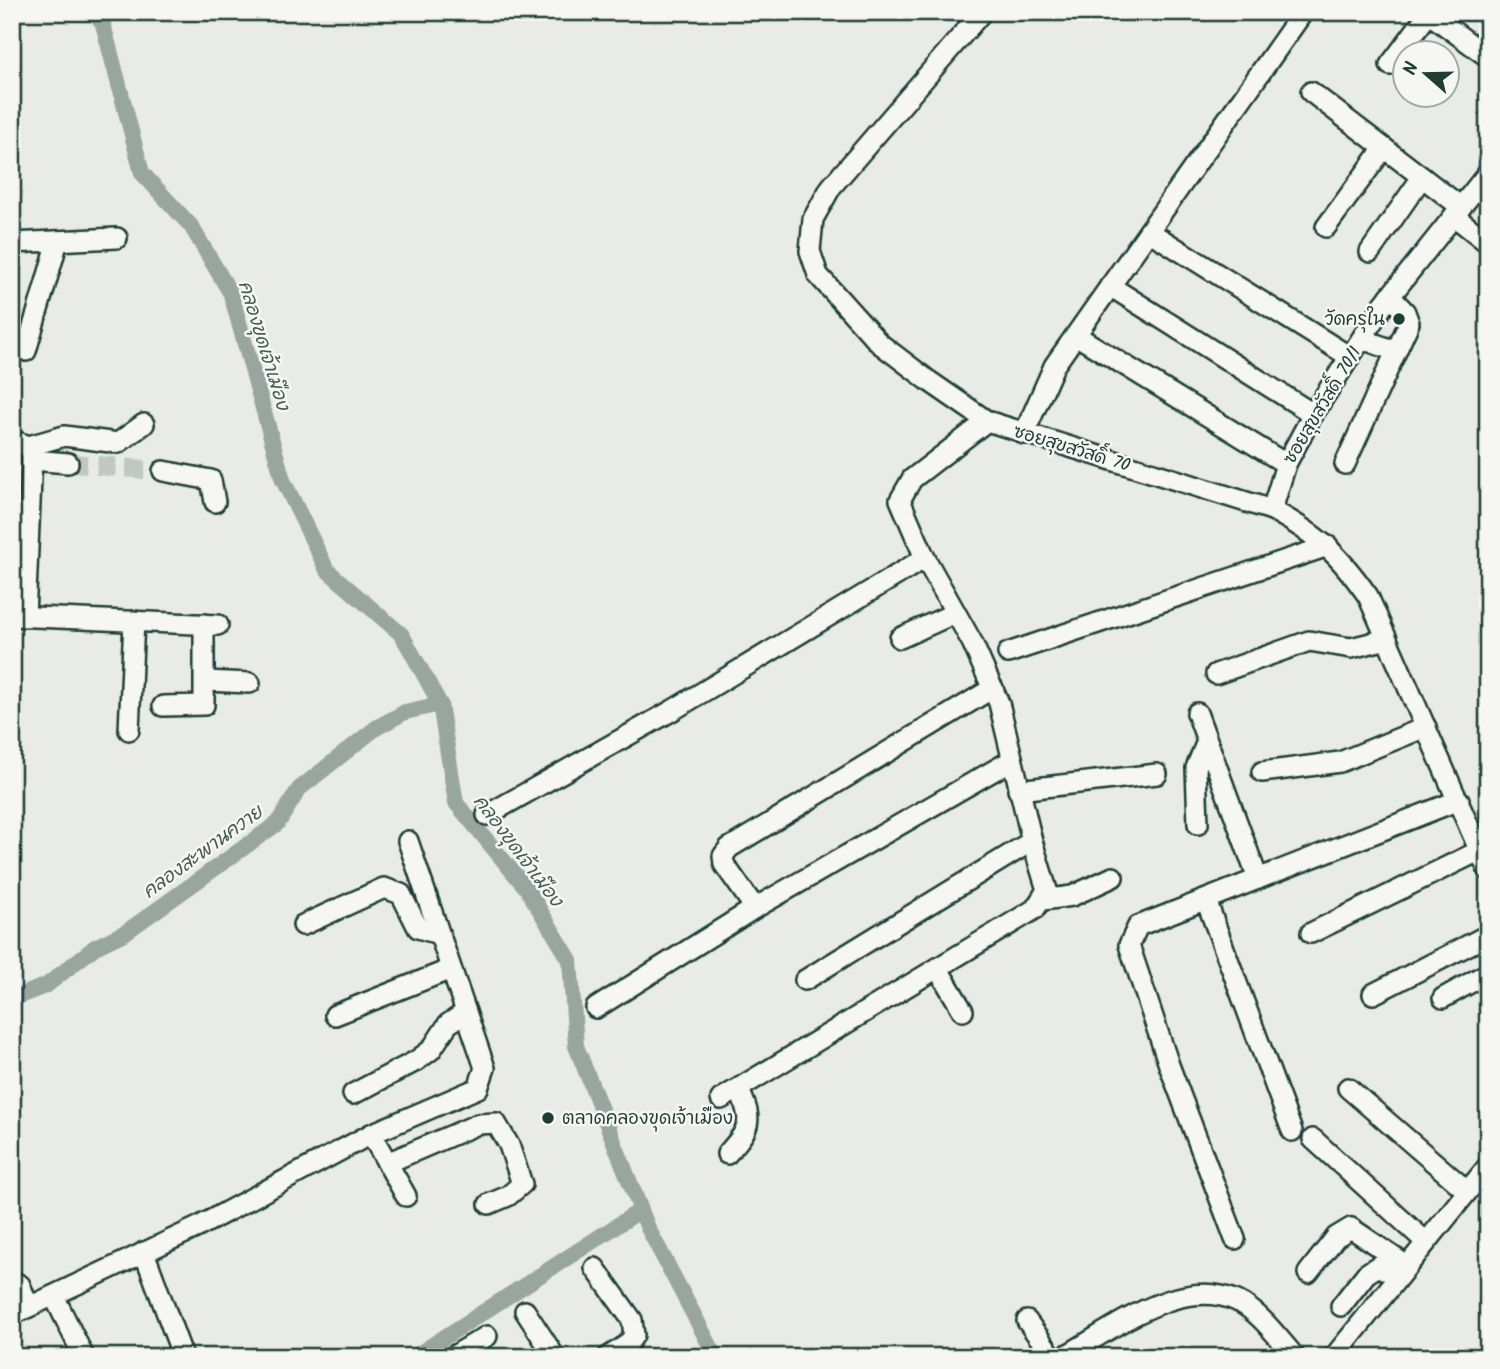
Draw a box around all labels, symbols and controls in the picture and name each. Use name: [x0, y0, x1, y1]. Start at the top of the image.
north arrow: [1392, 38, 1462, 108]
text: N: [1396, 58, 1428, 80]
water label: คลองขุดเจ้าเมือง: [229, 277, 298, 416]
place label: วัดครุใน: [1325, 306, 1385, 335]
marker: วัดครุใน: [1391, 311, 1407, 327]
street label: ซอยสุขสวัสดิ์ 70/1: [1273, 339, 1370, 470]
street label: ซอยสุขสวัสดิ์ 70: [1009, 414, 1135, 481]
water label: คลองขุดเจ้าเมือง: [465, 789, 571, 916]
water label: คลองสะพานควาย: [136, 797, 271, 907]
place label: ตลาดคลองขุดเจ้าเมือง: [562, 1105, 733, 1134]
marker: ตลาดคลองขุดเจ้าเมือง: [540, 1110, 556, 1126]

